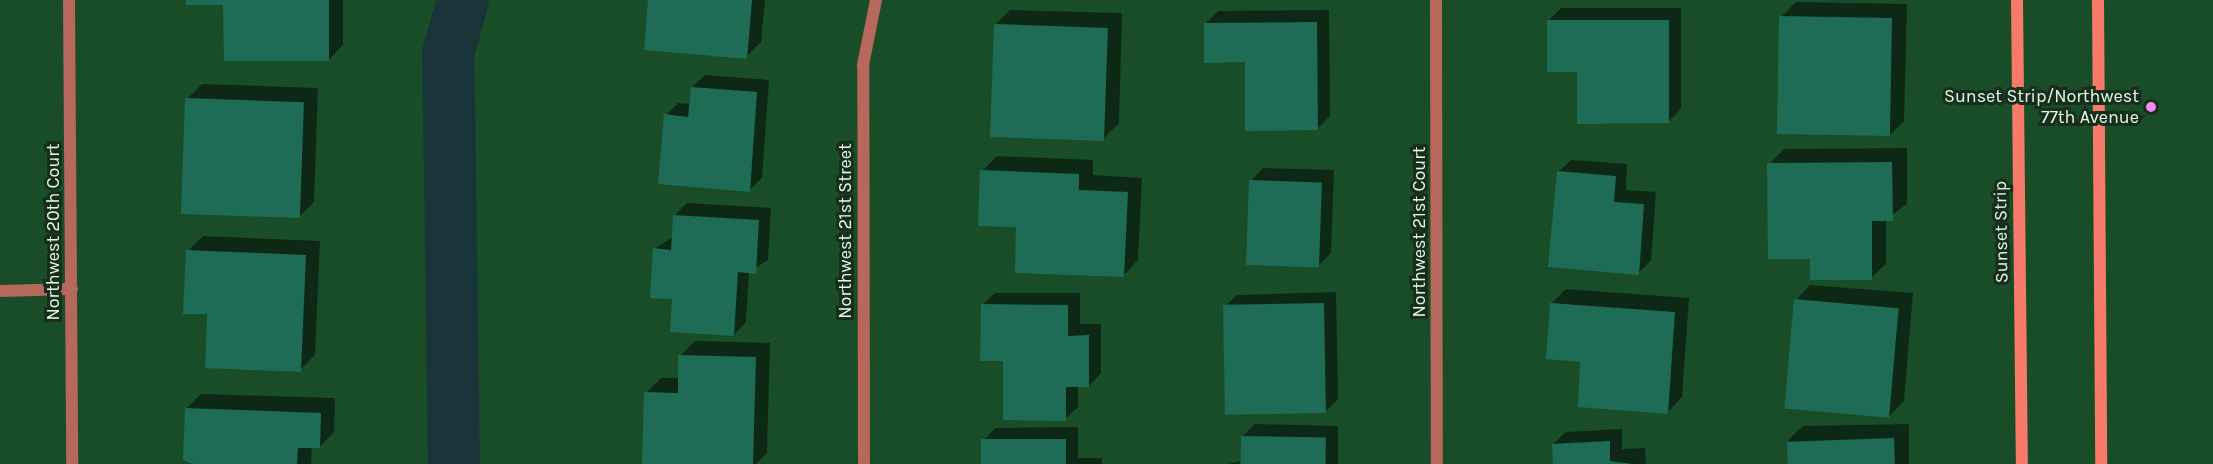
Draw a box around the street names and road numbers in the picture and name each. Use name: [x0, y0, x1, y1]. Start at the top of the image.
street label: Northwest 20th Court: [42, 143, 64, 321]
street label: Northwest 21st Street: [834, 143, 856, 319]
street label: Northwest 21st Court: [1408, 147, 1430, 317]
street label: Sunset Strip: [1989, 181, 2013, 283]

